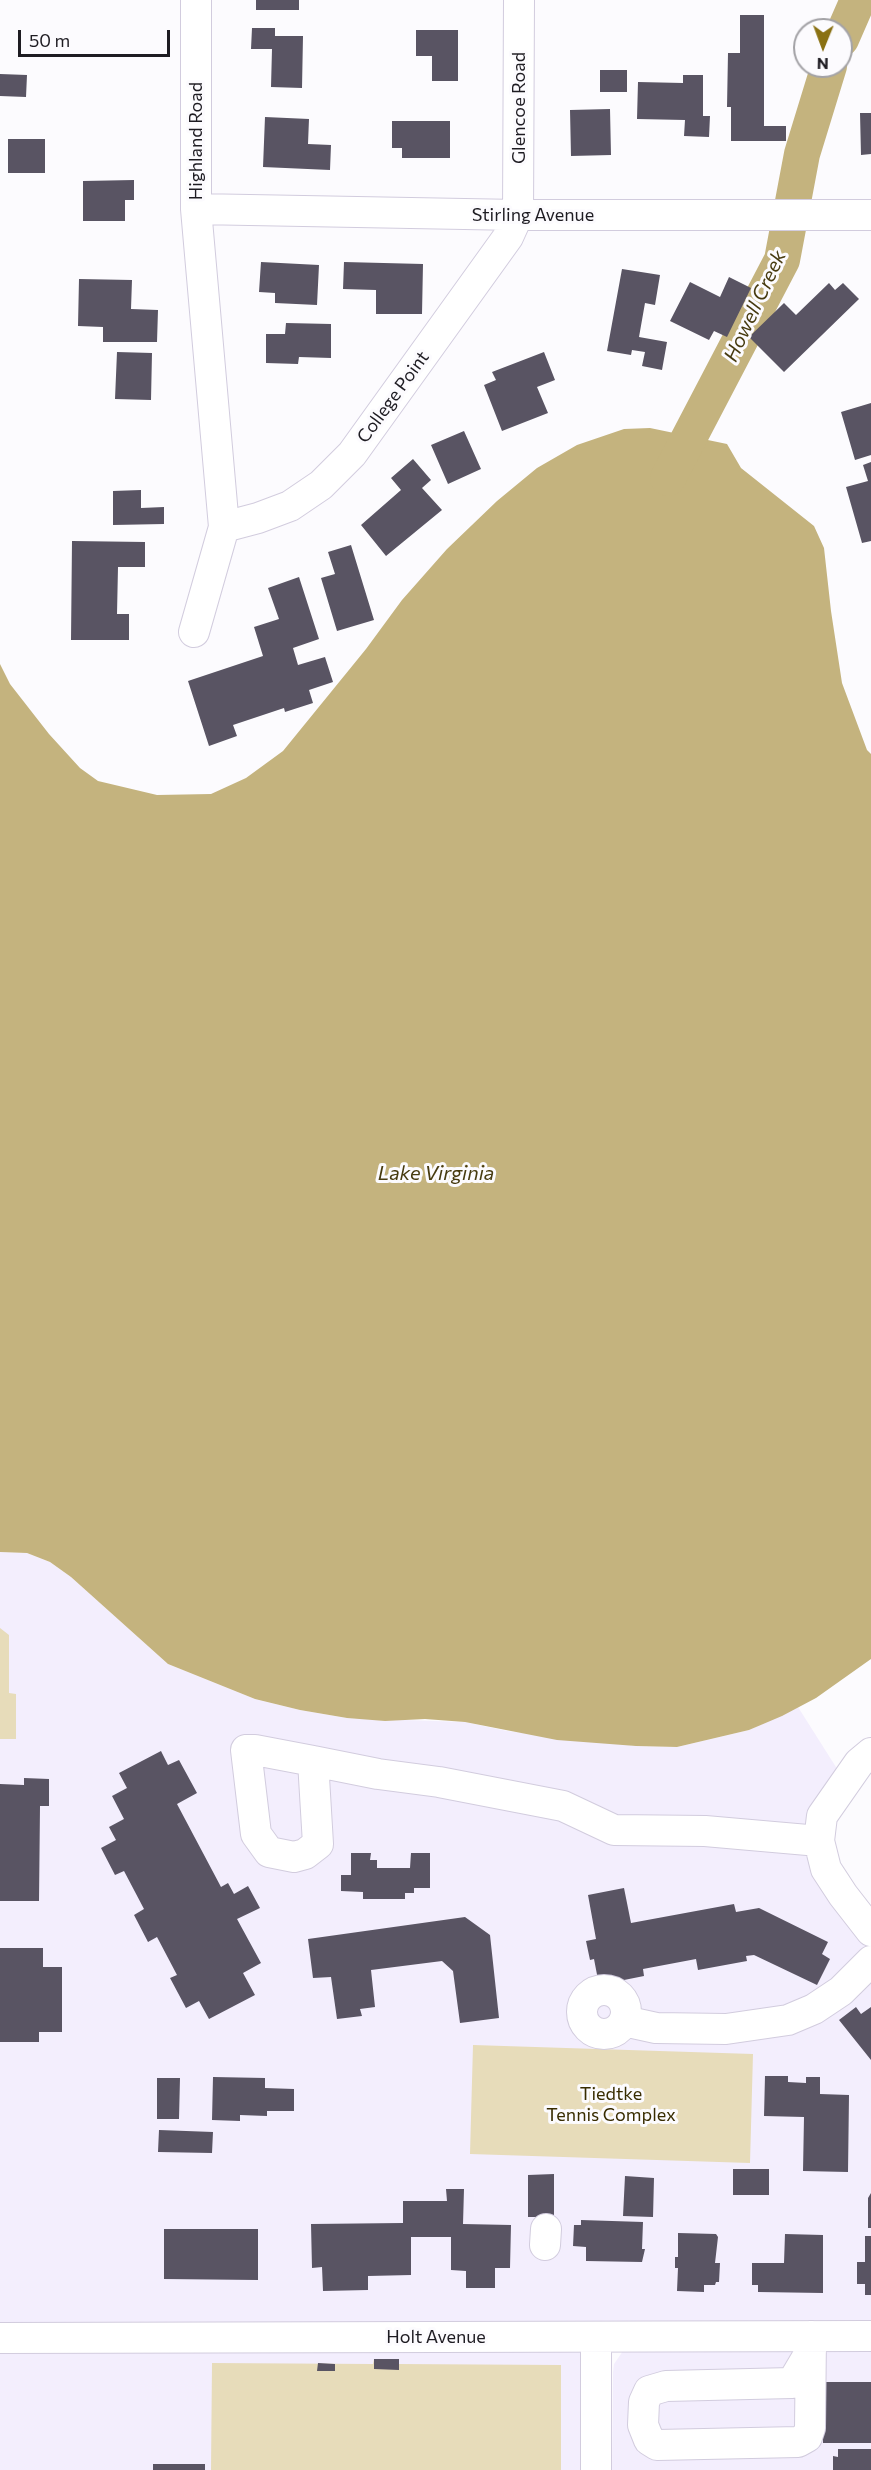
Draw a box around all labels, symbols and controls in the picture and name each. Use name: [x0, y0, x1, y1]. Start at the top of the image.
scale bar: [21, 18, 172, 56]
north arrow: [793, 18, 853, 78]
text: 50 m: [29, 29, 70, 51]
street label: Glencoe Road: [508, 52, 530, 164]
text: N: [817, 55, 829, 74]
street label: Highland Road: [185, 82, 207, 200]
street label: Stirling Avenue: [472, 204, 594, 226]
water label: Howell Creek: [719, 247, 791, 365]
street label: College Point: [352, 347, 434, 447]
water label: Lake Virginia: [378, 1161, 494, 1185]
park label: Tiedtke Tennis Complex: [546, 2083, 676, 2126]
street label: Holt Avenue: [386, 2326, 486, 2348]

